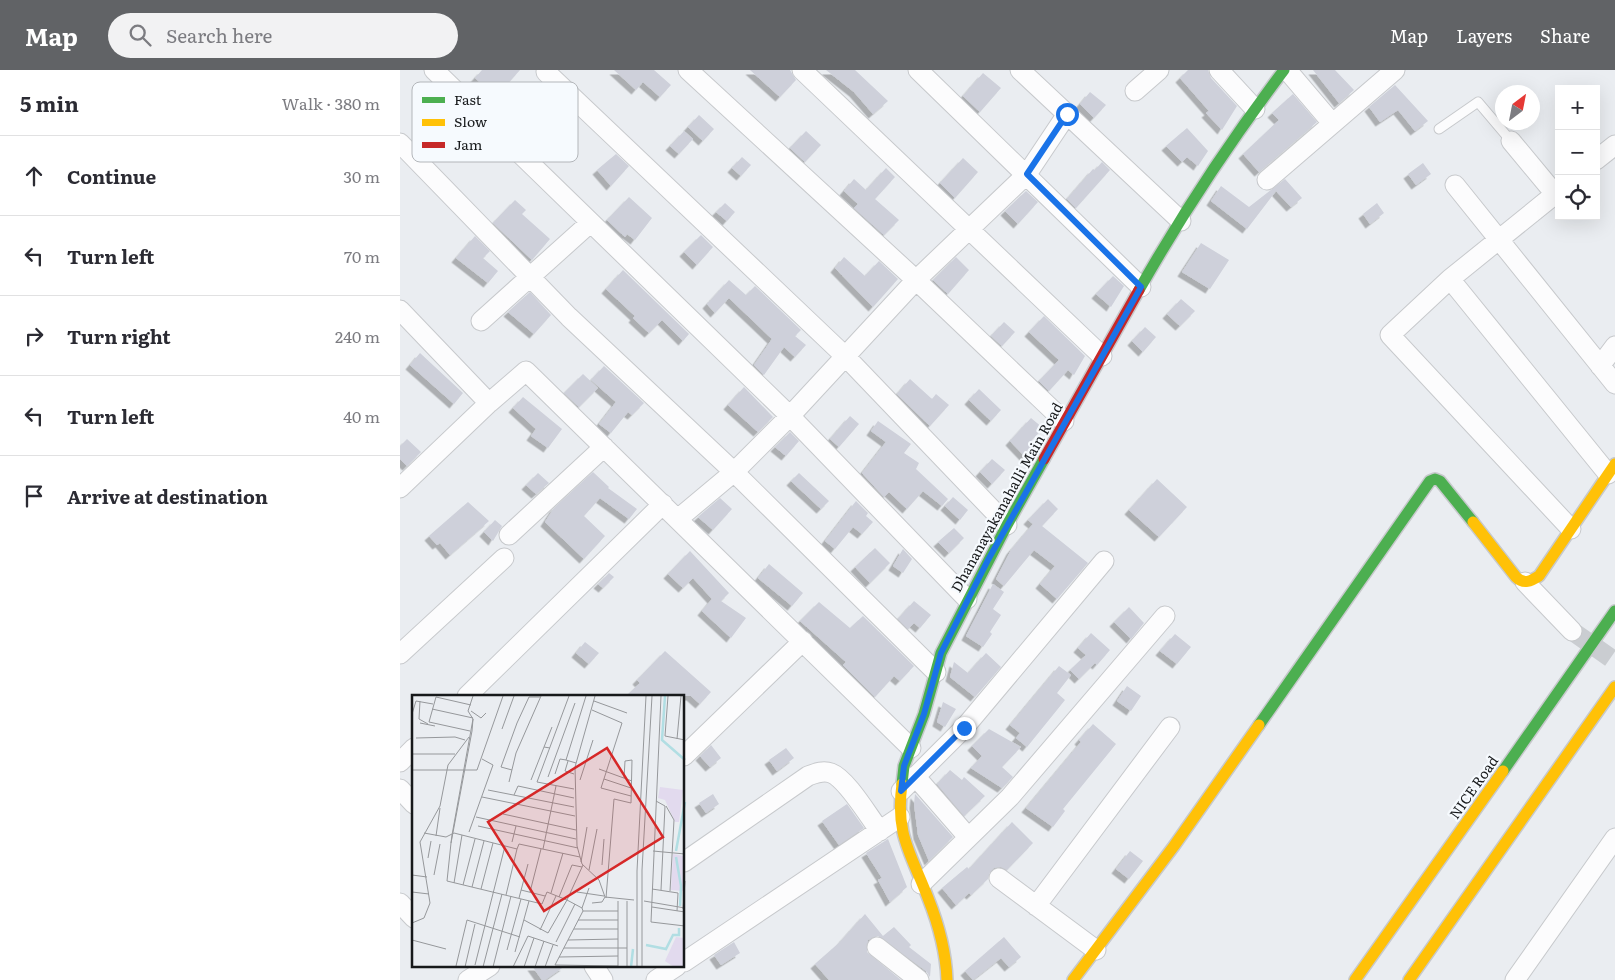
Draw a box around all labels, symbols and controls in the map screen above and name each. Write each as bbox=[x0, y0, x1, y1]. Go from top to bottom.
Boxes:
search box bbox=[108, 13, 458, 58]
text: Map bbox=[25, 18, 78, 53]
icon: search bbox=[126, 21, 154, 49]
text: Search here bbox=[166, 21, 272, 49]
text: Map bbox=[1390, 22, 1428, 49]
text: Layers bbox=[1456, 22, 1512, 49]
text: Share bbox=[1540, 22, 1590, 49]
legend bbox=[412, 82, 578, 162]
north arrow bbox=[1495, 85, 1540, 130]
map controls bbox=[1555, 85, 1600, 220]
button: + bbox=[1555, 85, 1600, 130]
text: 5 min bbox=[20, 87, 79, 118]
text: Fast bbox=[454, 89, 482, 109]
text: Walk · 380 m bbox=[282, 91, 380, 115]
route start bbox=[1056, 103, 1079, 126]
text: Slow bbox=[454, 111, 487, 131]
button: − bbox=[1555, 130, 1600, 175]
text: Jam bbox=[454, 134, 483, 154]
icon: ahead bbox=[20, 162, 48, 190]
text: Continue bbox=[67, 162, 156, 190]
text: 30 m bbox=[343, 164, 380, 188]
button: locate bbox=[1555, 175, 1600, 220]
icon: left bbox=[20, 242, 48, 270]
text: Turn left bbox=[67, 242, 154, 270]
text: 70 m bbox=[344, 244, 380, 268]
icon: right bbox=[20, 322, 48, 350]
text: Turn right bbox=[67, 322, 171, 350]
text: 240 m bbox=[335, 324, 380, 348]
street label: Dhananayakanahalli Main Road bbox=[945, 398, 1067, 595]
icon: left bbox=[20, 402, 48, 430]
text: Turn left bbox=[67, 402, 154, 430]
text: 40 m bbox=[343, 404, 380, 428]
icon: arrive bbox=[20, 482, 48, 510]
text: Arrive at destination bbox=[67, 482, 268, 510]
inset map bbox=[412, 695, 685, 968]
route end bbox=[953, 717, 976, 740]
street label: NICE Road bbox=[1444, 751, 1502, 823]

